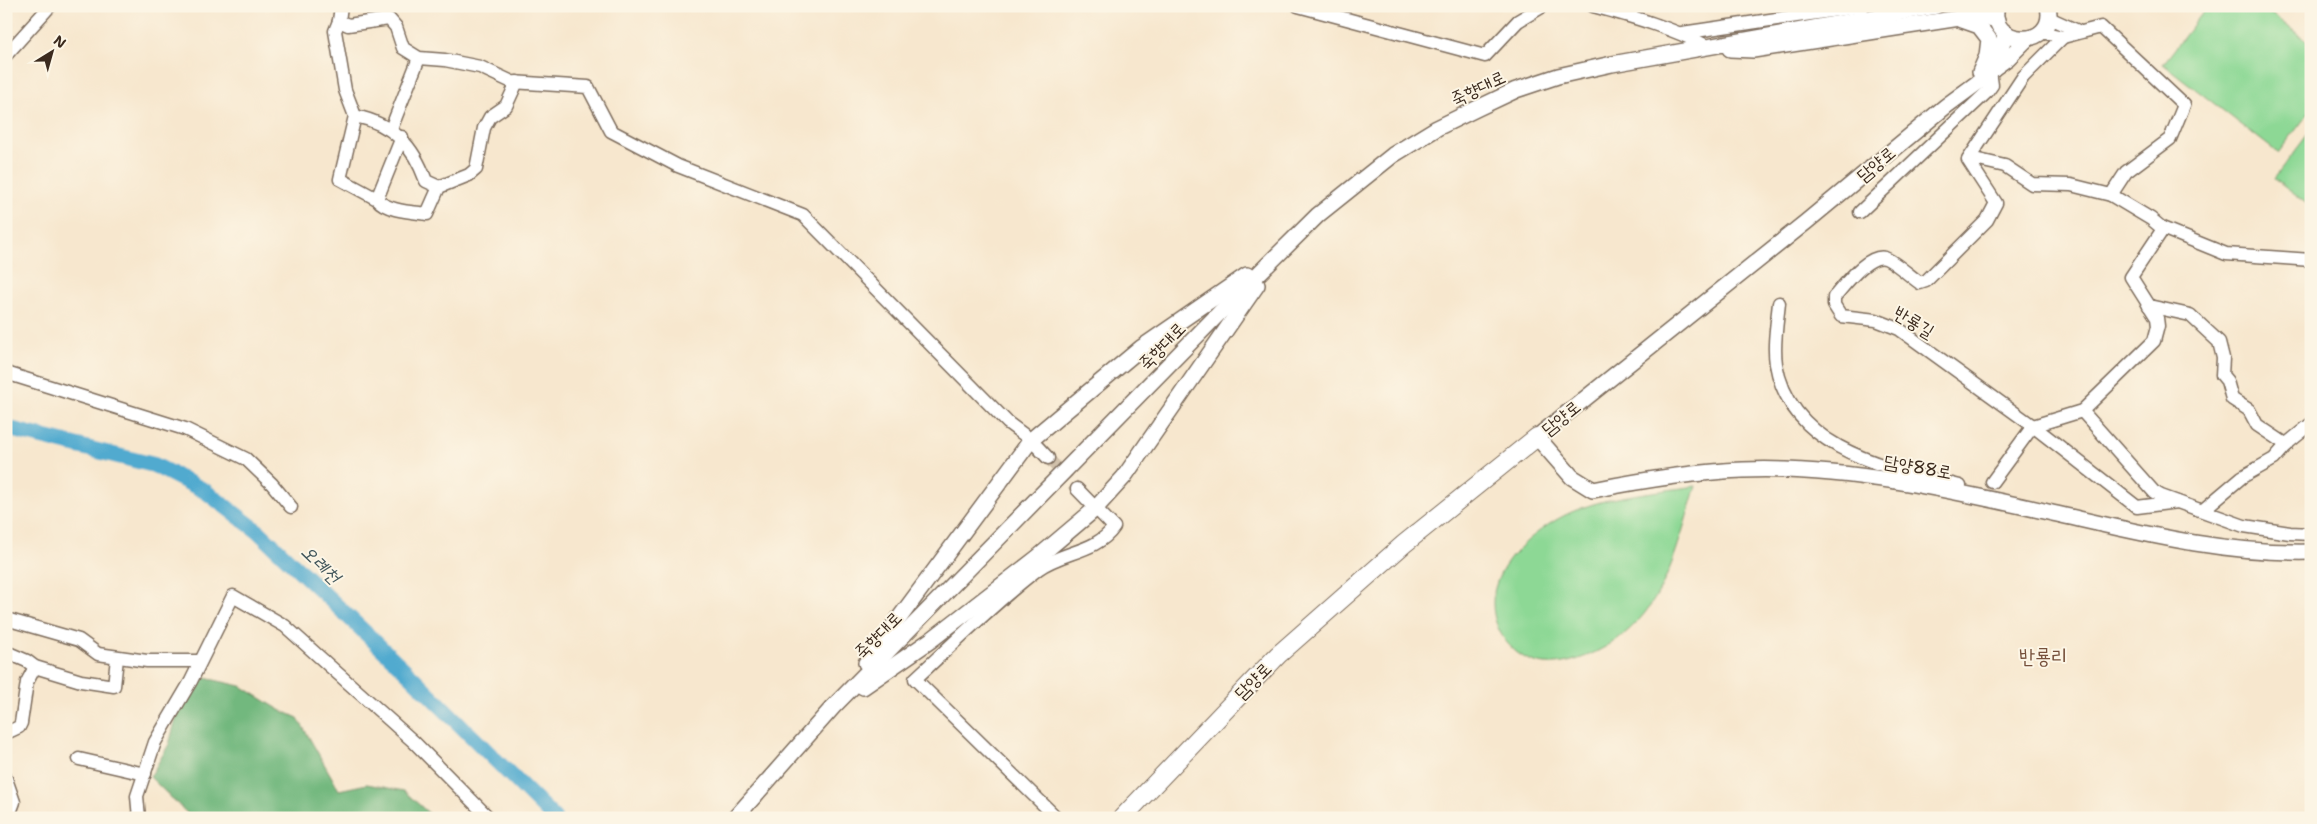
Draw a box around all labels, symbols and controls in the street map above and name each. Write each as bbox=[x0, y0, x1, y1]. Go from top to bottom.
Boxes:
north arrow bbox=[28, 28, 78, 78]
text: N bbox=[50, 31, 70, 52]
street label: 죽향대로 bbox=[1447, 65, 1509, 111]
street label: 담양로 bbox=[1852, 141, 1900, 187]
street label: 반룡길 bbox=[1889, 301, 1939, 344]
street label: 죽향대로 bbox=[1133, 317, 1191, 375]
street label: 담양로 bbox=[1537, 395, 1585, 441]
street label: 담양88로 bbox=[1882, 449, 1954, 485]
water label: 오례천 bbox=[296, 539, 347, 590]
street label: 죽향대로 bbox=[849, 606, 907, 664]
district label: 반룡리 bbox=[2019, 643, 2067, 669]
street label: 담양로 bbox=[1229, 657, 1277, 705]

